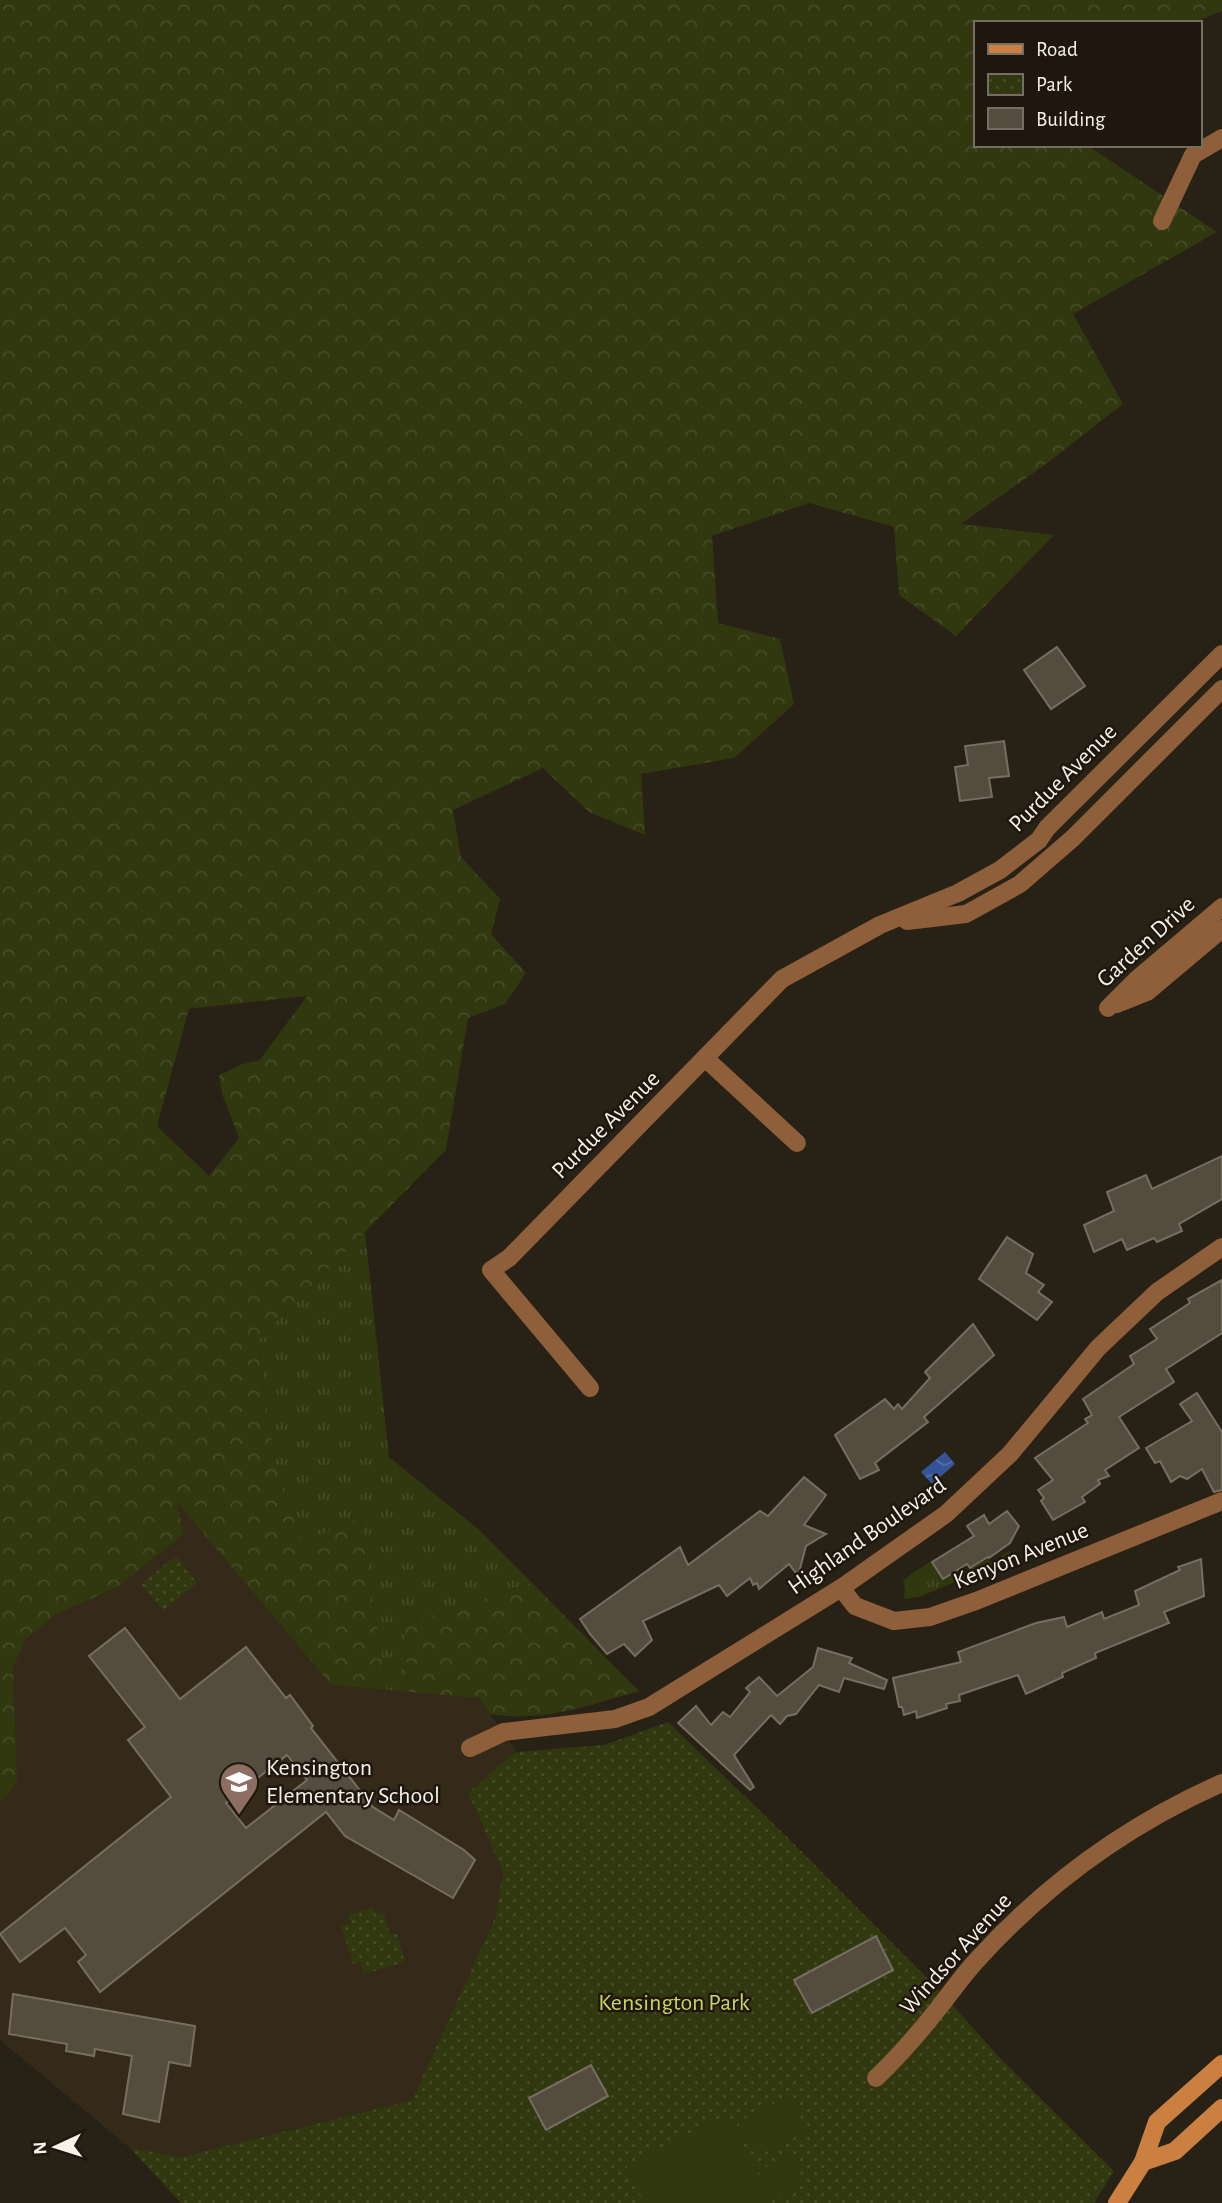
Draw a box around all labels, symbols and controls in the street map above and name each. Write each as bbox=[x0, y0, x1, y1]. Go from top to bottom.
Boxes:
legend bbox=[974, 21, 1201, 147]
text: Road bbox=[1036, 39, 1078, 60]
text: Park bbox=[1036, 74, 1073, 95]
text: Building bbox=[1036, 109, 1106, 130]
street label: Purdue Avenue bbox=[1004, 719, 1122, 837]
street label: Garden Drive bbox=[1092, 892, 1200, 992]
street label: Purdue Avenue bbox=[547, 1066, 665, 1184]
street label: Highland Boulevard bbox=[784, 1473, 950, 1599]
street label: Kenyon Avenue bbox=[950, 1518, 1092, 1594]
place label: Kensington Elementary School bbox=[266, 1756, 440, 1808]
school or university icon: Kensington Elementary School bbox=[218, 1761, 260, 1816]
street label: Windsor Avenue bbox=[896, 1889, 1016, 2019]
park label: Kensington Park bbox=[598, 1991, 750, 2015]
north arrow bbox=[21, 2112, 91, 2182]
text: N bbox=[31, 2141, 50, 2155]

